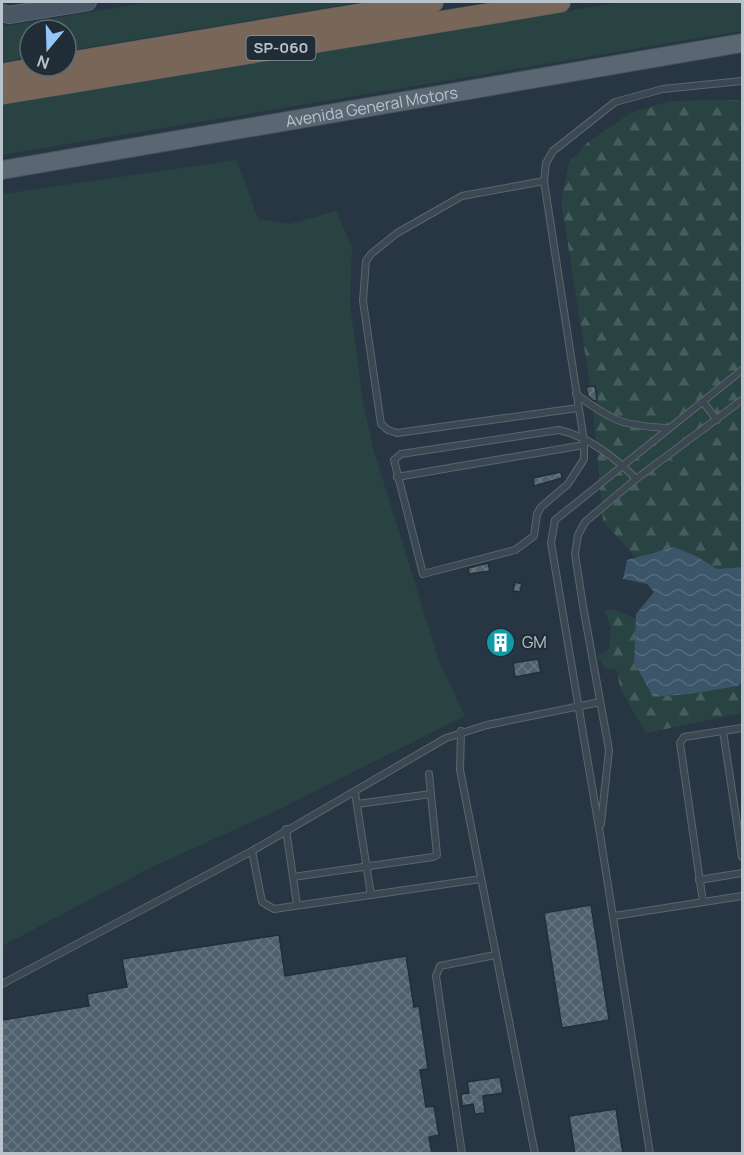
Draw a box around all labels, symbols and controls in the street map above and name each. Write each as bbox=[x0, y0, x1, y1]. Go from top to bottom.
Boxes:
north arrow bbox=[18, 18, 78, 78]
road number: SP-060 bbox=[246, 36, 316, 60]
text: N bbox=[34, 50, 52, 74]
street label: Avenida General Motors bbox=[284, 81, 459, 132]
building icon: GM bbox=[485, 626, 517, 658]
place label: GM bbox=[522, 631, 547, 653]

